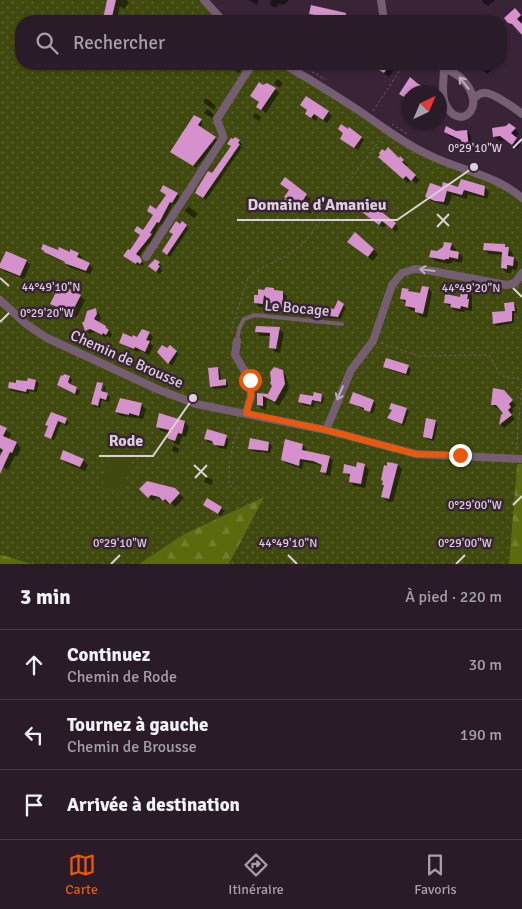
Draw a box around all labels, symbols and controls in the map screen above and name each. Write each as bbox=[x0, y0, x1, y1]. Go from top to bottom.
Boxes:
search box bbox=[15, 15, 507, 70]
icon: search bbox=[33, 29, 61, 57]
text: Rechercher bbox=[73, 31, 165, 55]
one-way arrow bbox=[459, 76, 469, 90]
north arrow bbox=[402, 85, 447, 130]
text: 0°29'10"W bbox=[448, 141, 502, 156]
callout: Domaine d'Amanieu bbox=[237, 189, 397, 220]
text: Domaine d'Amanieu bbox=[247, 195, 387, 215]
one-way arrow bbox=[420, 265, 436, 275]
text: 44°49'10"N bbox=[22, 280, 80, 295]
text: 44°49'20"N bbox=[442, 281, 500, 296]
street label: Le Bocage bbox=[264, 296, 330, 320]
text: 0°29'20"W bbox=[20, 306, 74, 321]
street label: Chemin de Brousse bbox=[68, 326, 186, 392]
route start bbox=[239, 369, 262, 392]
one-way arrow bbox=[335, 385, 345, 400]
callout: Rode bbox=[99, 425, 153, 456]
text: Rode bbox=[109, 431, 143, 451]
route end bbox=[449, 444, 472, 467]
text: 0°29'00"W bbox=[448, 498, 502, 513]
text: 0°29'10"W bbox=[93, 536, 147, 551]
text: 44°49'10"N bbox=[259, 536, 317, 551]
text: 0°29'00"W bbox=[438, 536, 492, 551]
text: 3 min bbox=[20, 584, 71, 610]
text: À pied · 220 m bbox=[405, 587, 502, 607]
text: Continuez bbox=[67, 643, 150, 667]
icon: ahead bbox=[20, 651, 48, 679]
text: 30 m bbox=[468, 655, 502, 675]
text: Chemin de Rode bbox=[67, 667, 177, 687]
text: Tournez à gauche bbox=[67, 713, 208, 737]
icon: left bbox=[20, 721, 48, 749]
text: 190 m bbox=[460, 725, 502, 745]
text: Chemin de Brousse bbox=[67, 737, 197, 757]
icon: arrive bbox=[20, 791, 48, 819]
text: Arrivée à destination bbox=[67, 793, 240, 817]
tab: Carte bbox=[65, 851, 98, 898]
tab: Itinéraire bbox=[228, 851, 284, 898]
tab: Favoris bbox=[414, 851, 457, 898]

